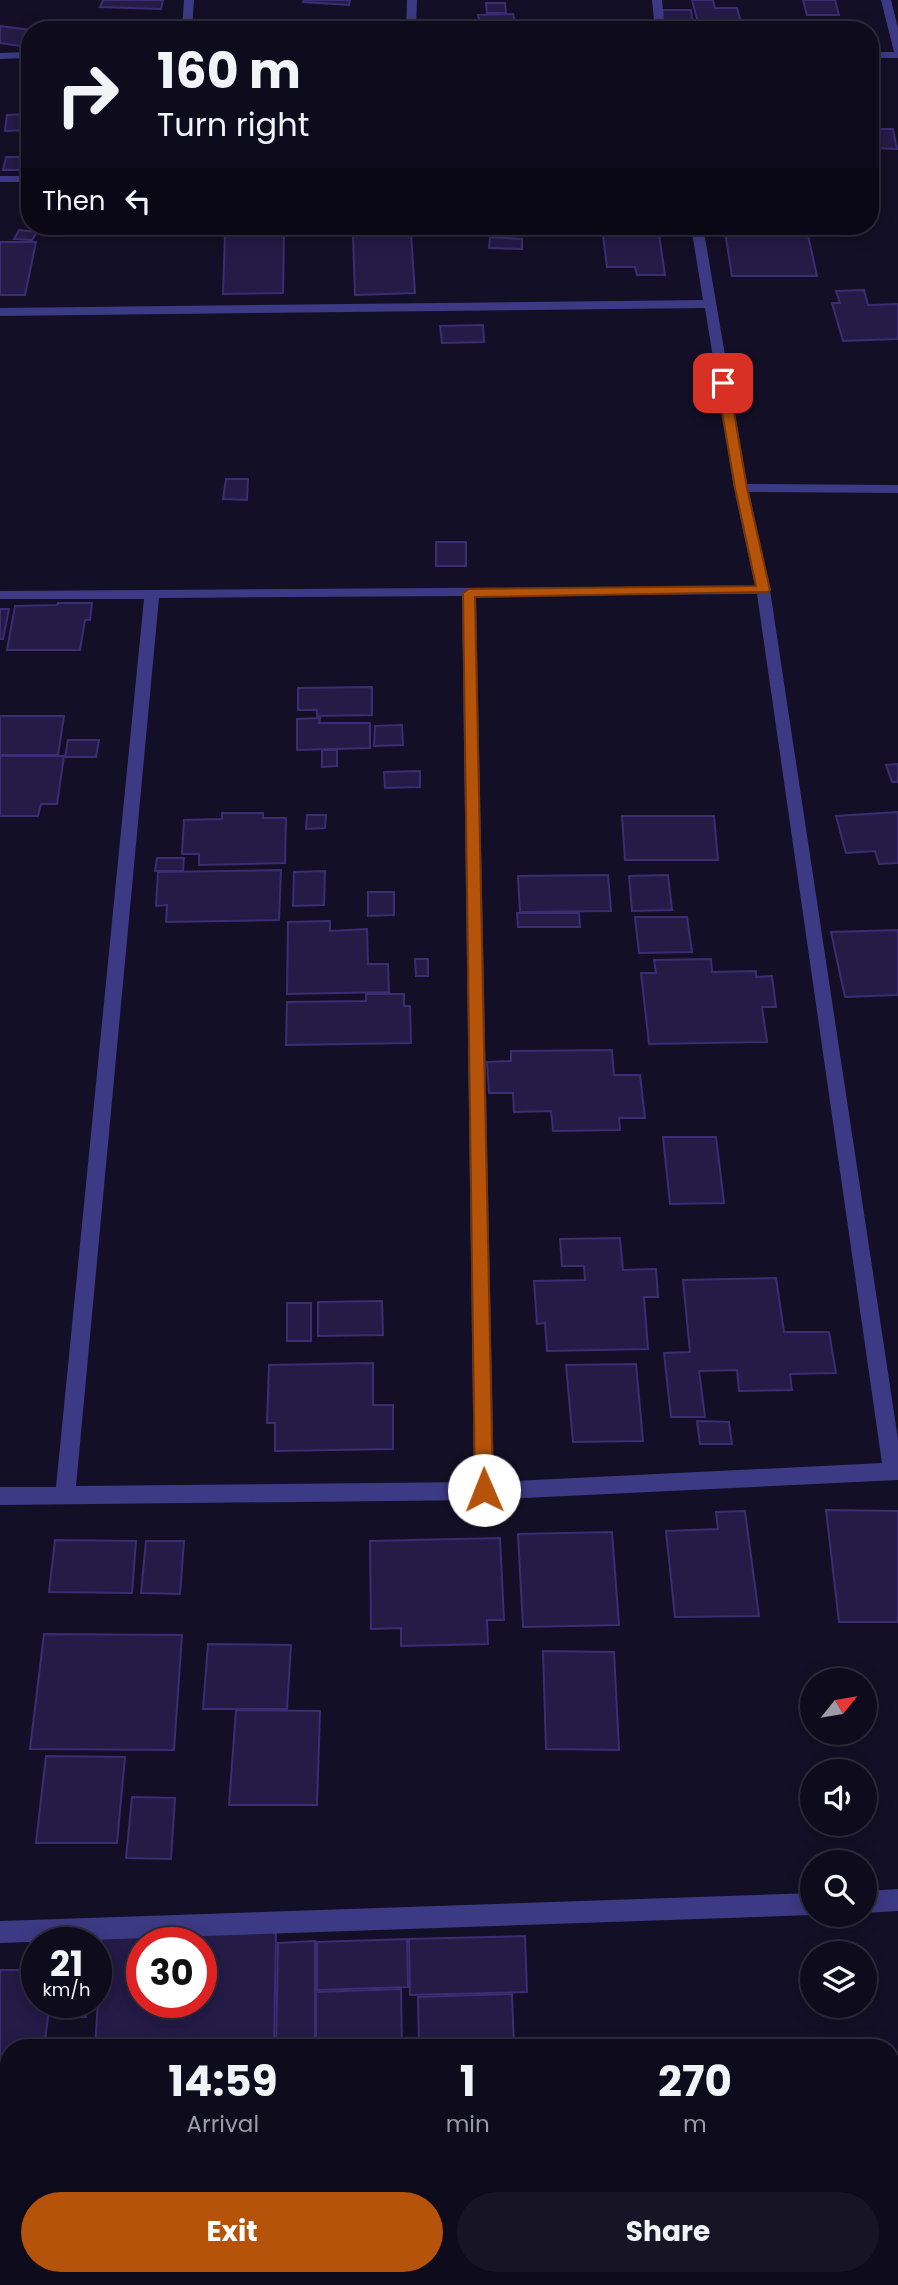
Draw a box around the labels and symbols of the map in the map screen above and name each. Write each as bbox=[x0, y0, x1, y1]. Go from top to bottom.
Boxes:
pin bbox=[693, 353, 753, 413]
position arrow bbox=[447, 1453, 521, 1527]
north arrow bbox=[800, 1668, 877, 1745]
speed limit sign: 30 bbox=[126, 1927, 217, 2018]

